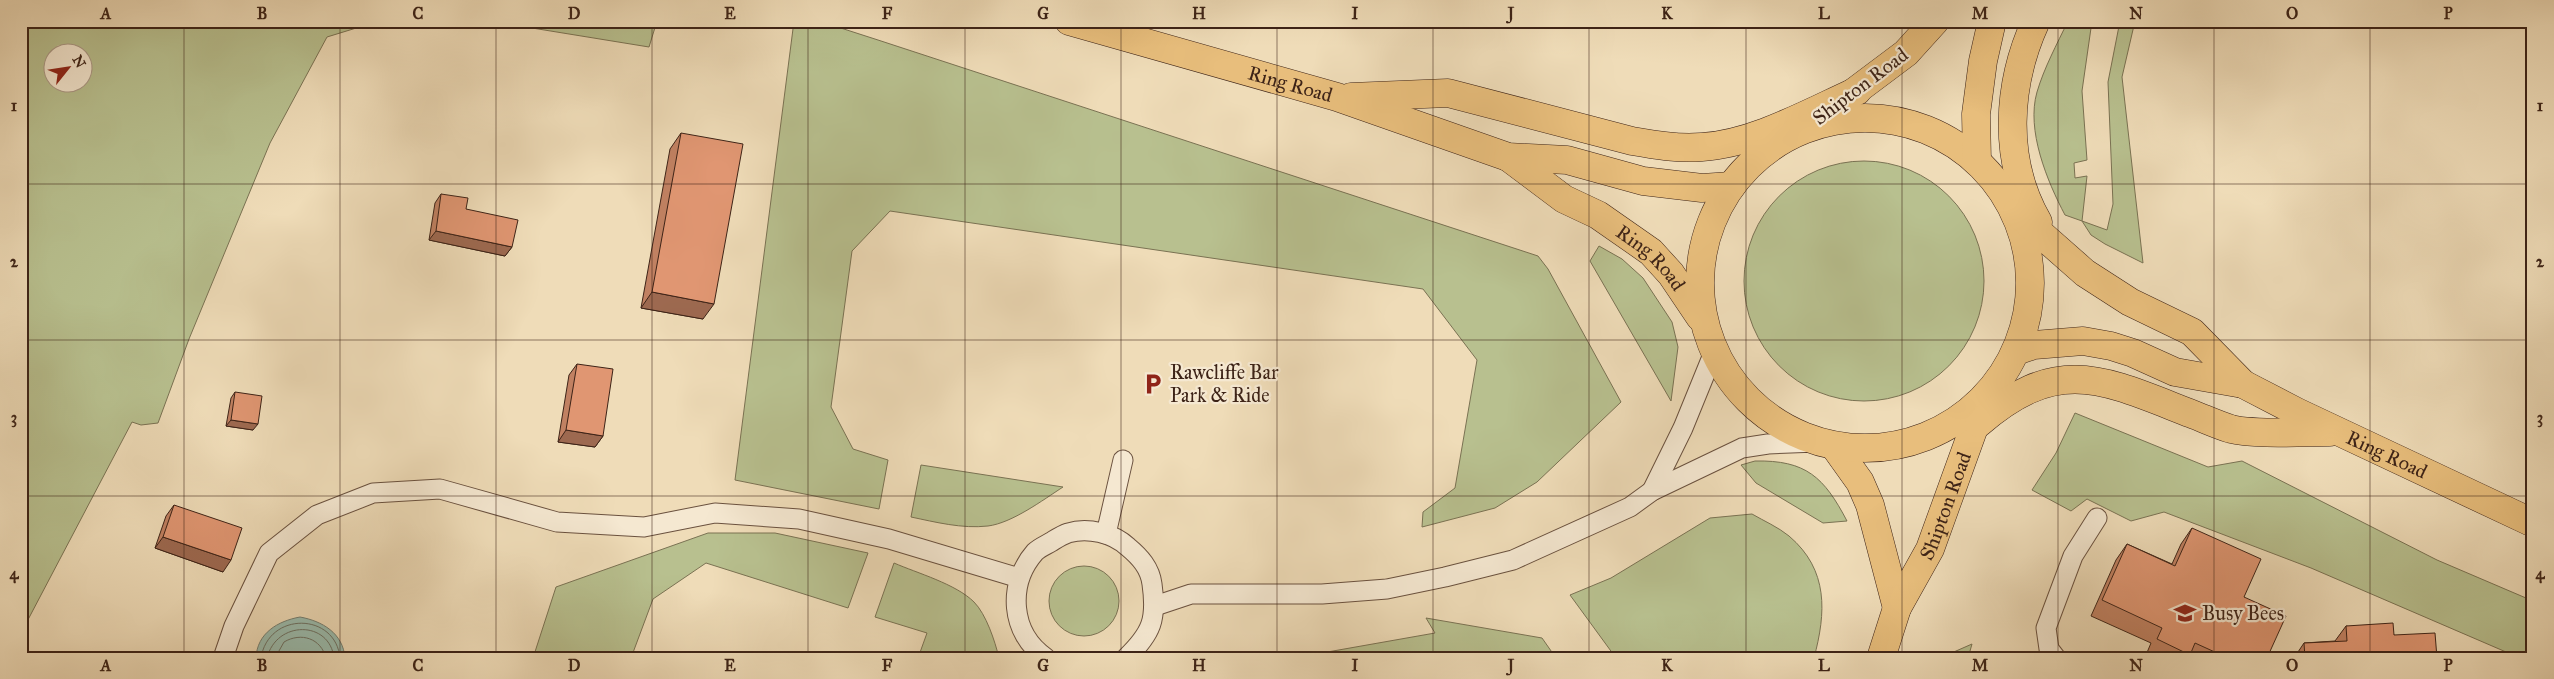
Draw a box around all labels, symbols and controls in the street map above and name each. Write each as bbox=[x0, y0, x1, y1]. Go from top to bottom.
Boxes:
text: A bbox=[100, 4, 112, 23]
text: B bbox=[257, 4, 267, 23]
text: C bbox=[413, 4, 424, 23]
text: D bbox=[568, 4, 581, 23]
text: E bbox=[724, 4, 736, 23]
text: F bbox=[882, 4, 893, 23]
text: G bbox=[1037, 4, 1049, 23]
text: H bbox=[1192, 4, 1206, 23]
text: I bbox=[1352, 4, 1359, 23]
text: J bbox=[1506, 4, 1515, 24]
text: K bbox=[1661, 4, 1673, 23]
text: L bbox=[1818, 4, 1830, 23]
text: M bbox=[1972, 4, 1989, 23]
text: N bbox=[2129, 4, 2143, 23]
text: O bbox=[2286, 4, 2298, 23]
text: P bbox=[2443, 4, 2453, 23]
north arrow bbox=[42, 42, 92, 92]
street label: Shipton Road bbox=[1808, 42, 1912, 130]
text: N bbox=[68, 52, 89, 71]
street label: Ring Road bbox=[1245, 60, 1335, 107]
text: 1 bbox=[11, 96, 18, 115]
text: 1 bbox=[2537, 96, 2544, 115]
street label: Ring Road bbox=[1612, 220, 1691, 295]
text: 2 bbox=[10, 252, 19, 271]
text: 2 bbox=[2536, 252, 2545, 271]
place label: Rawcliffe Bar Park & Ride bbox=[1170, 360, 1279, 407]
parking icon: Rawcliffe Bar Park & Ride bbox=[1140, 371, 1166, 397]
text: 3 bbox=[11, 408, 17, 428]
text: 3 bbox=[2537, 408, 2543, 428]
street label: Ring Road bbox=[2343, 425, 2431, 484]
street label: Shipton Road bbox=[1914, 449, 1976, 564]
text: 4 bbox=[10, 564, 20, 584]
text: 4 bbox=[2536, 564, 2546, 584]
school or university icon: Busy Bees bbox=[2172, 600, 2198, 626]
place label: Busy Bees bbox=[2202, 601, 2284, 625]
text: A bbox=[100, 656, 112, 675]
text: B bbox=[257, 656, 267, 675]
text: C bbox=[413, 656, 424, 675]
text: D bbox=[568, 656, 581, 675]
text: E bbox=[724, 656, 736, 675]
text: F bbox=[882, 656, 893, 675]
text: G bbox=[1037, 656, 1049, 675]
text: H bbox=[1192, 656, 1206, 675]
text: I bbox=[1352, 656, 1359, 675]
text: J bbox=[1506, 656, 1515, 676]
text: K bbox=[1661, 656, 1673, 675]
text: L bbox=[1818, 656, 1830, 675]
text: M bbox=[1972, 656, 1989, 675]
text: N bbox=[2129, 656, 2143, 675]
text: O bbox=[2286, 656, 2298, 675]
text: P bbox=[2443, 656, 2453, 675]

